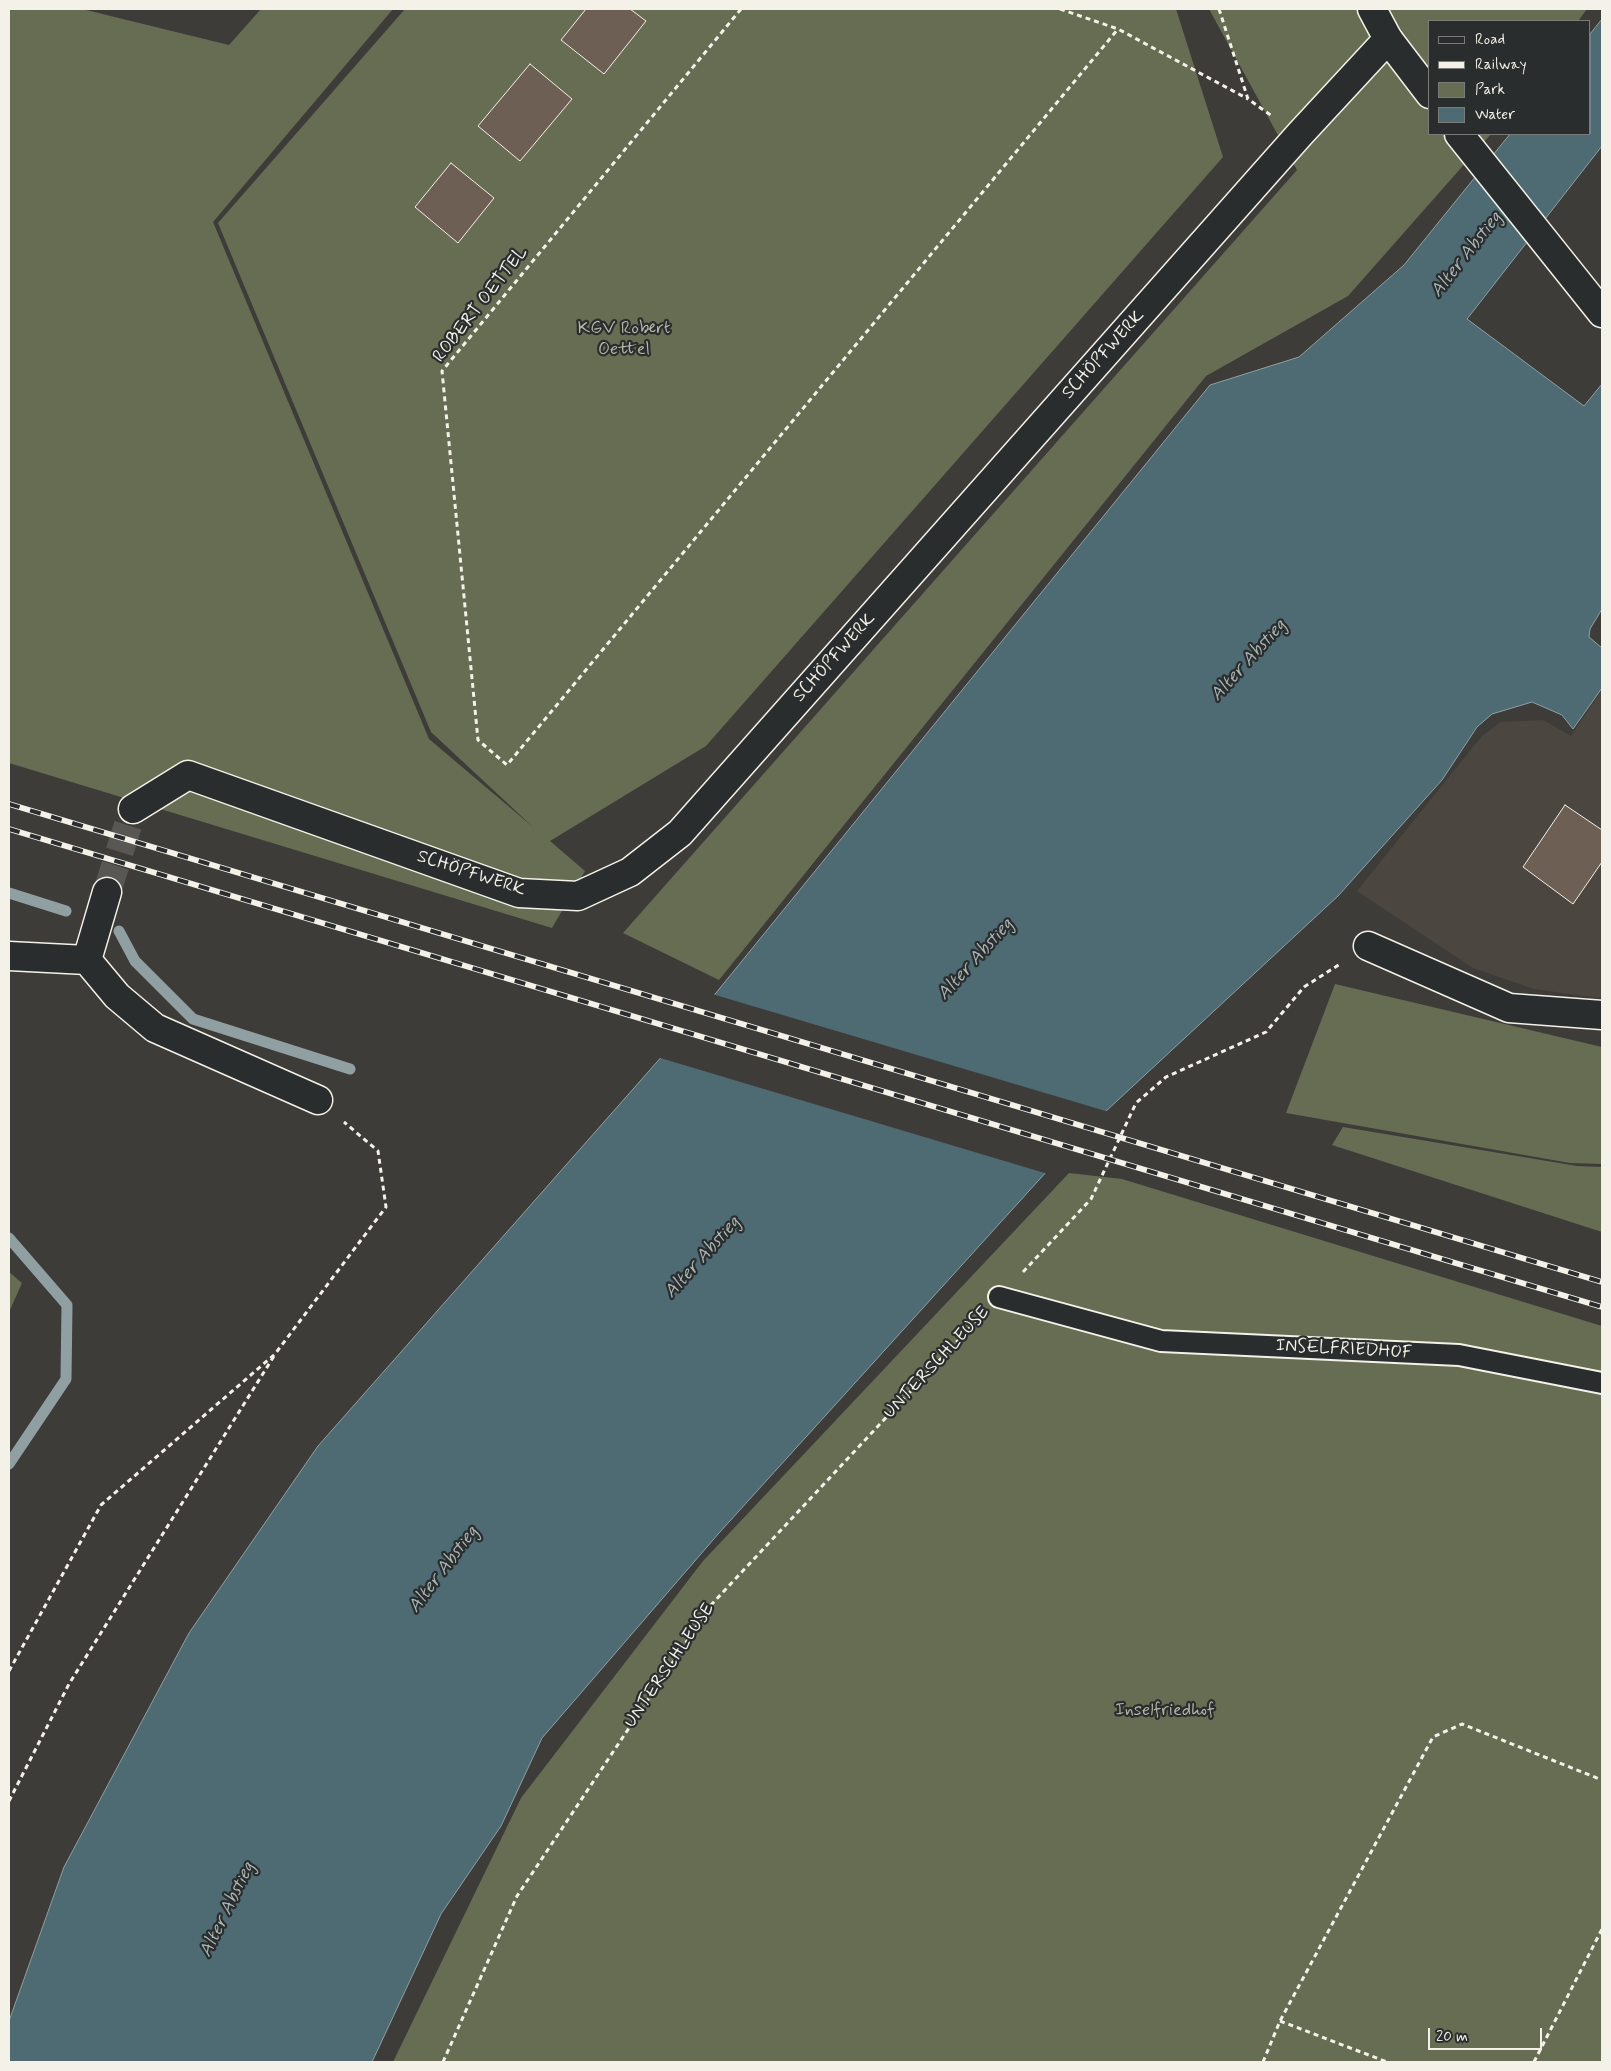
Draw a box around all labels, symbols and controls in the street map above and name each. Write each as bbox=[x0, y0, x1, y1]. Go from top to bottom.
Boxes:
legend bbox=[1428, 20, 1591, 135]
text: Road bbox=[1475, 30, 1505, 50]
text: Railway bbox=[1475, 55, 1527, 75]
text: Park bbox=[1475, 80, 1505, 100]
text: Water bbox=[1475, 105, 1515, 125]
water label: Alter Abstieg bbox=[1426, 207, 1508, 303]
street label: ROBERT OETTEL bbox=[429, 243, 533, 367]
street label: SCHÖPFWERK bbox=[1058, 306, 1150, 404]
park label: KGV Robert Oettel bbox=[577, 318, 671, 360]
street label: SCHÖPFWERK bbox=[789, 609, 881, 707]
water label: Alter Abstieg bbox=[1206, 615, 1292, 707]
street label: SCHÖPFWERK bbox=[414, 846, 528, 902]
water label: Alter Abstieg bbox=[933, 914, 1019, 1006]
water label: Alter Abstieg bbox=[660, 1212, 746, 1304]
street label: UNTERSCHLEUSE bbox=[879, 1302, 995, 1424]
street label: INSELFRIEDHOF bbox=[1275, 1336, 1413, 1364]
water label: Alter Abstieg bbox=[404, 1522, 484, 1618]
street label: UNTERSCHLEUSE bbox=[620, 1599, 720, 1733]
park label: Inselfriedhof bbox=[1115, 1700, 1215, 1722]
water label: Alter Abstieg bbox=[195, 1859, 261, 1961]
scale bar bbox=[1431, 2018, 1545, 2050]
text: 20 m bbox=[1436, 2027, 1468, 2047]

